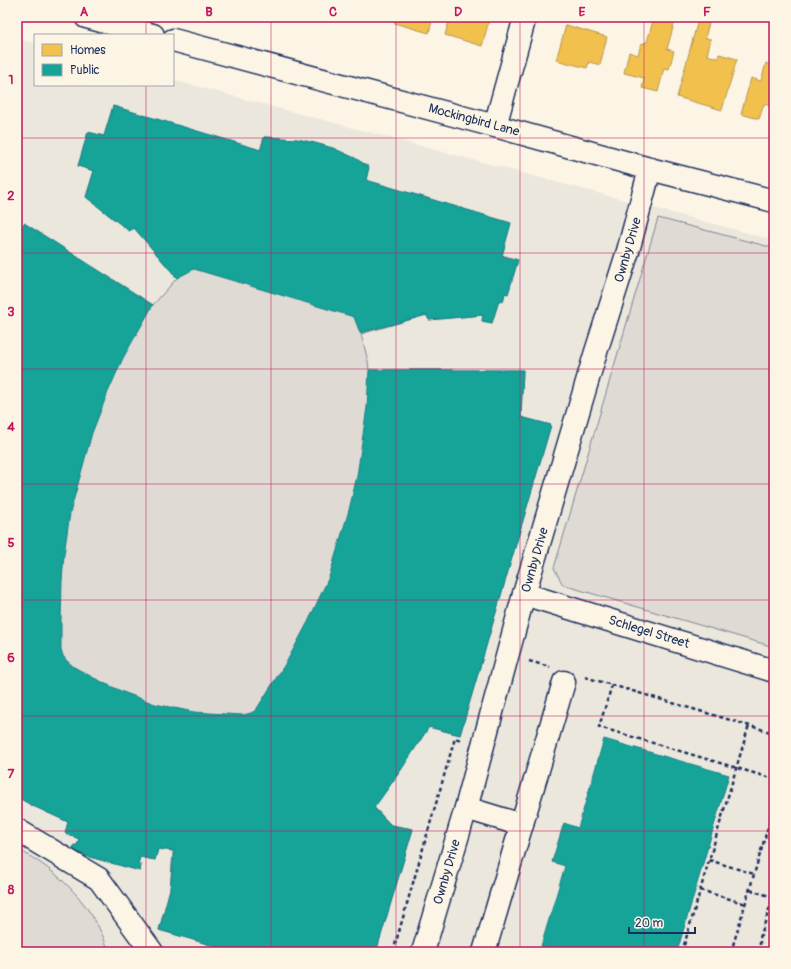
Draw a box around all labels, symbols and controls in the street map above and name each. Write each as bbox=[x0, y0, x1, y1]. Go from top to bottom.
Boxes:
text: A bbox=[80, 4, 89, 20]
text: B bbox=[205, 4, 213, 20]
text: C bbox=[329, 4, 337, 20]
text: D bbox=[454, 4, 462, 20]
text: E bbox=[579, 4, 586, 20]
text: F bbox=[703, 4, 711, 20]
legend bbox=[34, 34, 174, 86]
text: Homes bbox=[70, 43, 106, 58]
text: Public bbox=[70, 63, 100, 78]
text: 1 bbox=[8, 72, 14, 88]
street label: Mockingbird Lane bbox=[427, 100, 522, 140]
text: 2 bbox=[7, 188, 15, 204]
street label: Ownby Drive bbox=[611, 215, 645, 284]
text: 3 bbox=[7, 304, 15, 320]
text: 4 bbox=[7, 419, 15, 435]
street label: Ownby Drive bbox=[518, 525, 552, 594]
text: 5 bbox=[7, 535, 15, 551]
street label: Schlegel Street bbox=[607, 612, 692, 652]
text: 6 bbox=[7, 650, 15, 666]
text: 7 bbox=[8, 766, 15, 782]
street label: Ownby Drive bbox=[430, 837, 464, 906]
text: 8 bbox=[8, 882, 15, 898]
scale bar bbox=[629, 909, 695, 935]
text: 20 m bbox=[635, 916, 664, 931]

